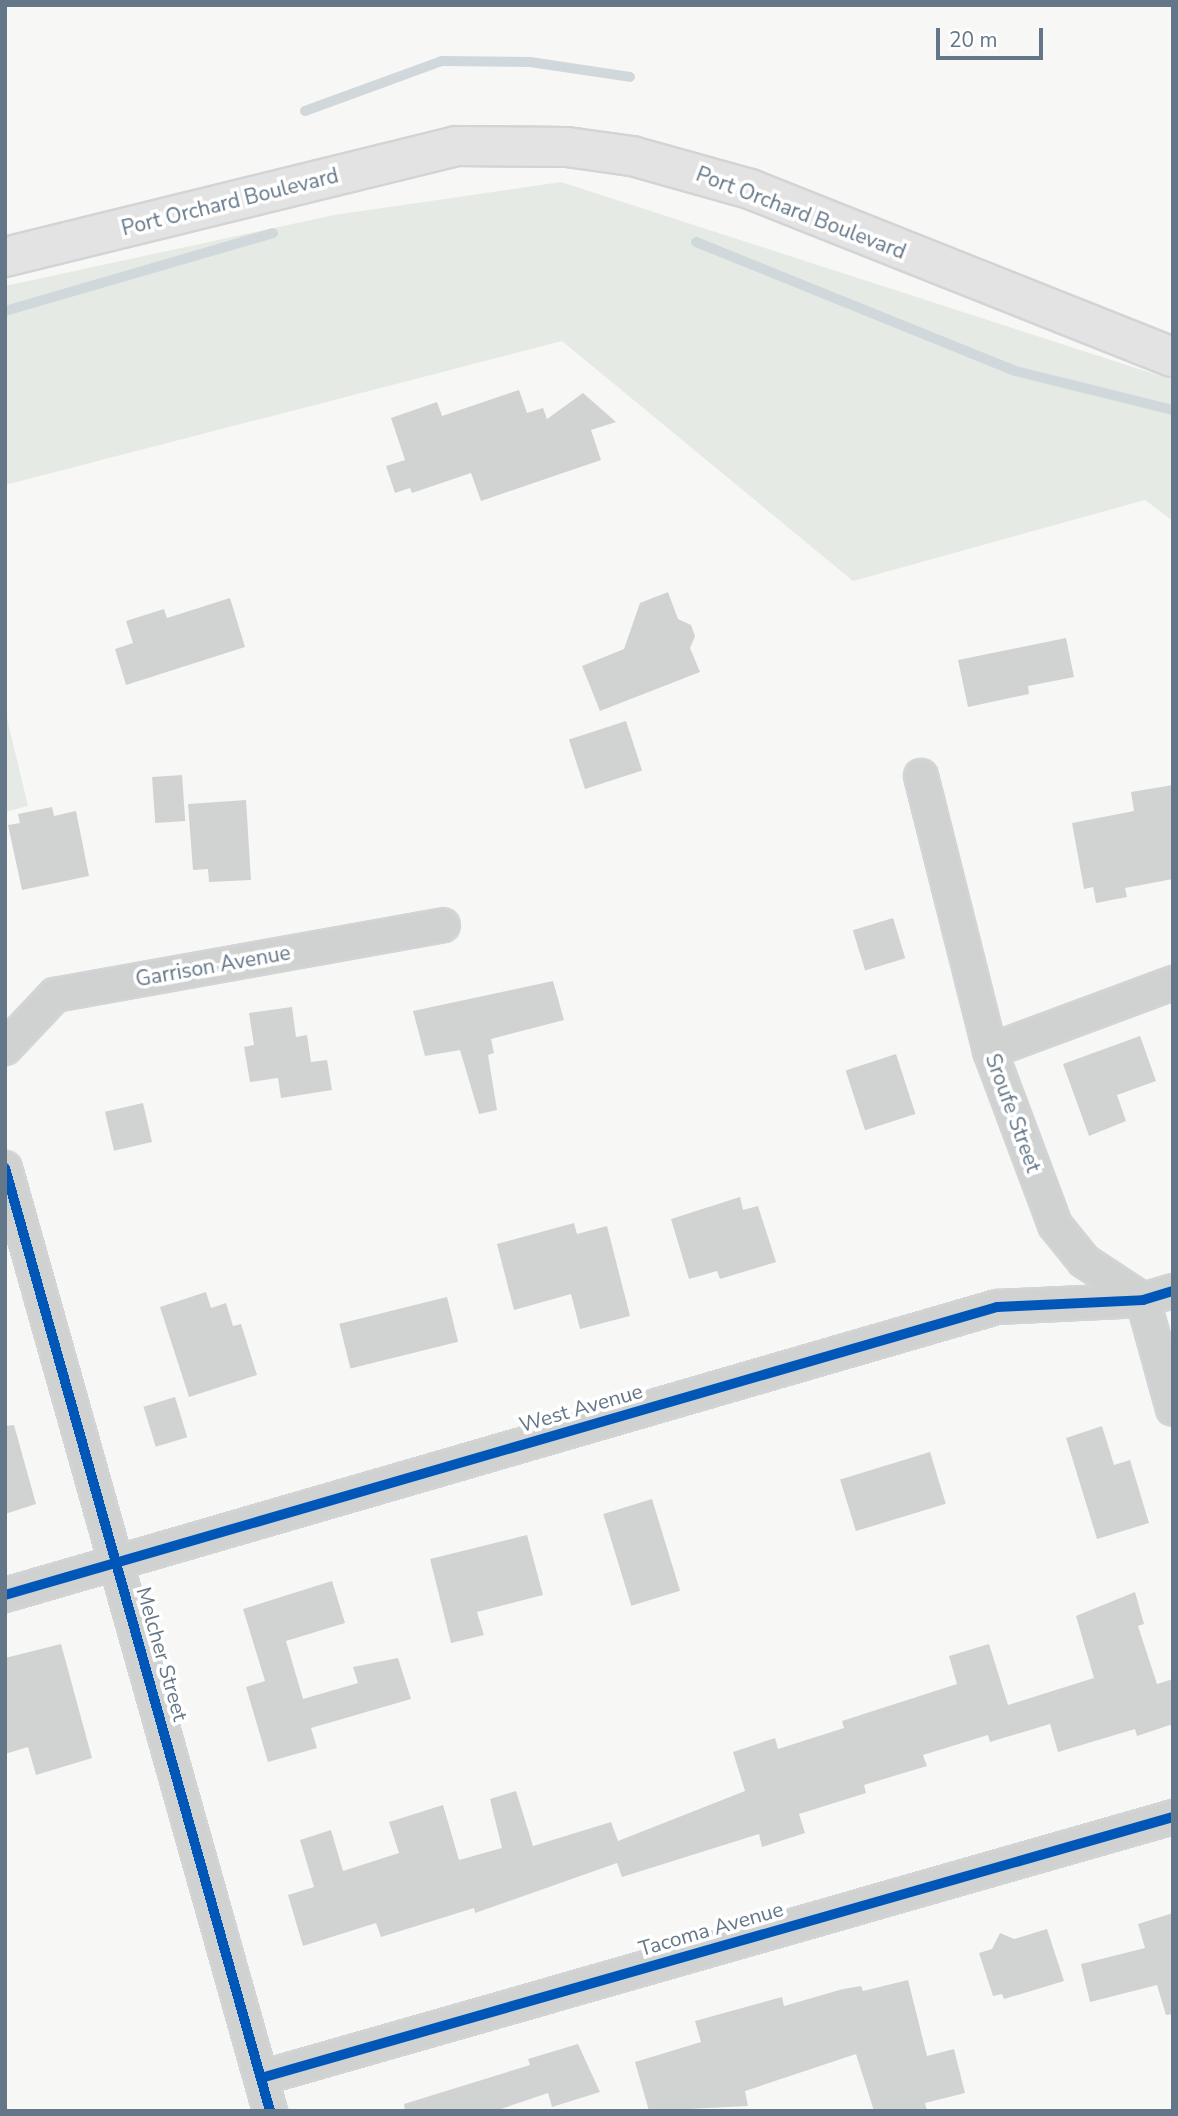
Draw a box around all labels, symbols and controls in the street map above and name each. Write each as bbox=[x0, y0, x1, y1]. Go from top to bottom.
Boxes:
scale bar bbox=[940, 14, 1047, 58]
text: 20 m bbox=[949, 26, 998, 54]
street label: Port Orchard Boulevard bbox=[692, 161, 910, 265]
street label: Port Orchard Boulevard bbox=[119, 163, 341, 241]
street label: Garrison Avenue bbox=[134, 940, 292, 992]
street label: Sroufe Street bbox=[980, 1050, 1046, 1176]
street label: West Avenue bbox=[516, 1378, 646, 1438]
street label: Melcher Street bbox=[131, 1584, 193, 1724]
street label: Tacoma Avenue bbox=[636, 1896, 786, 1962]

